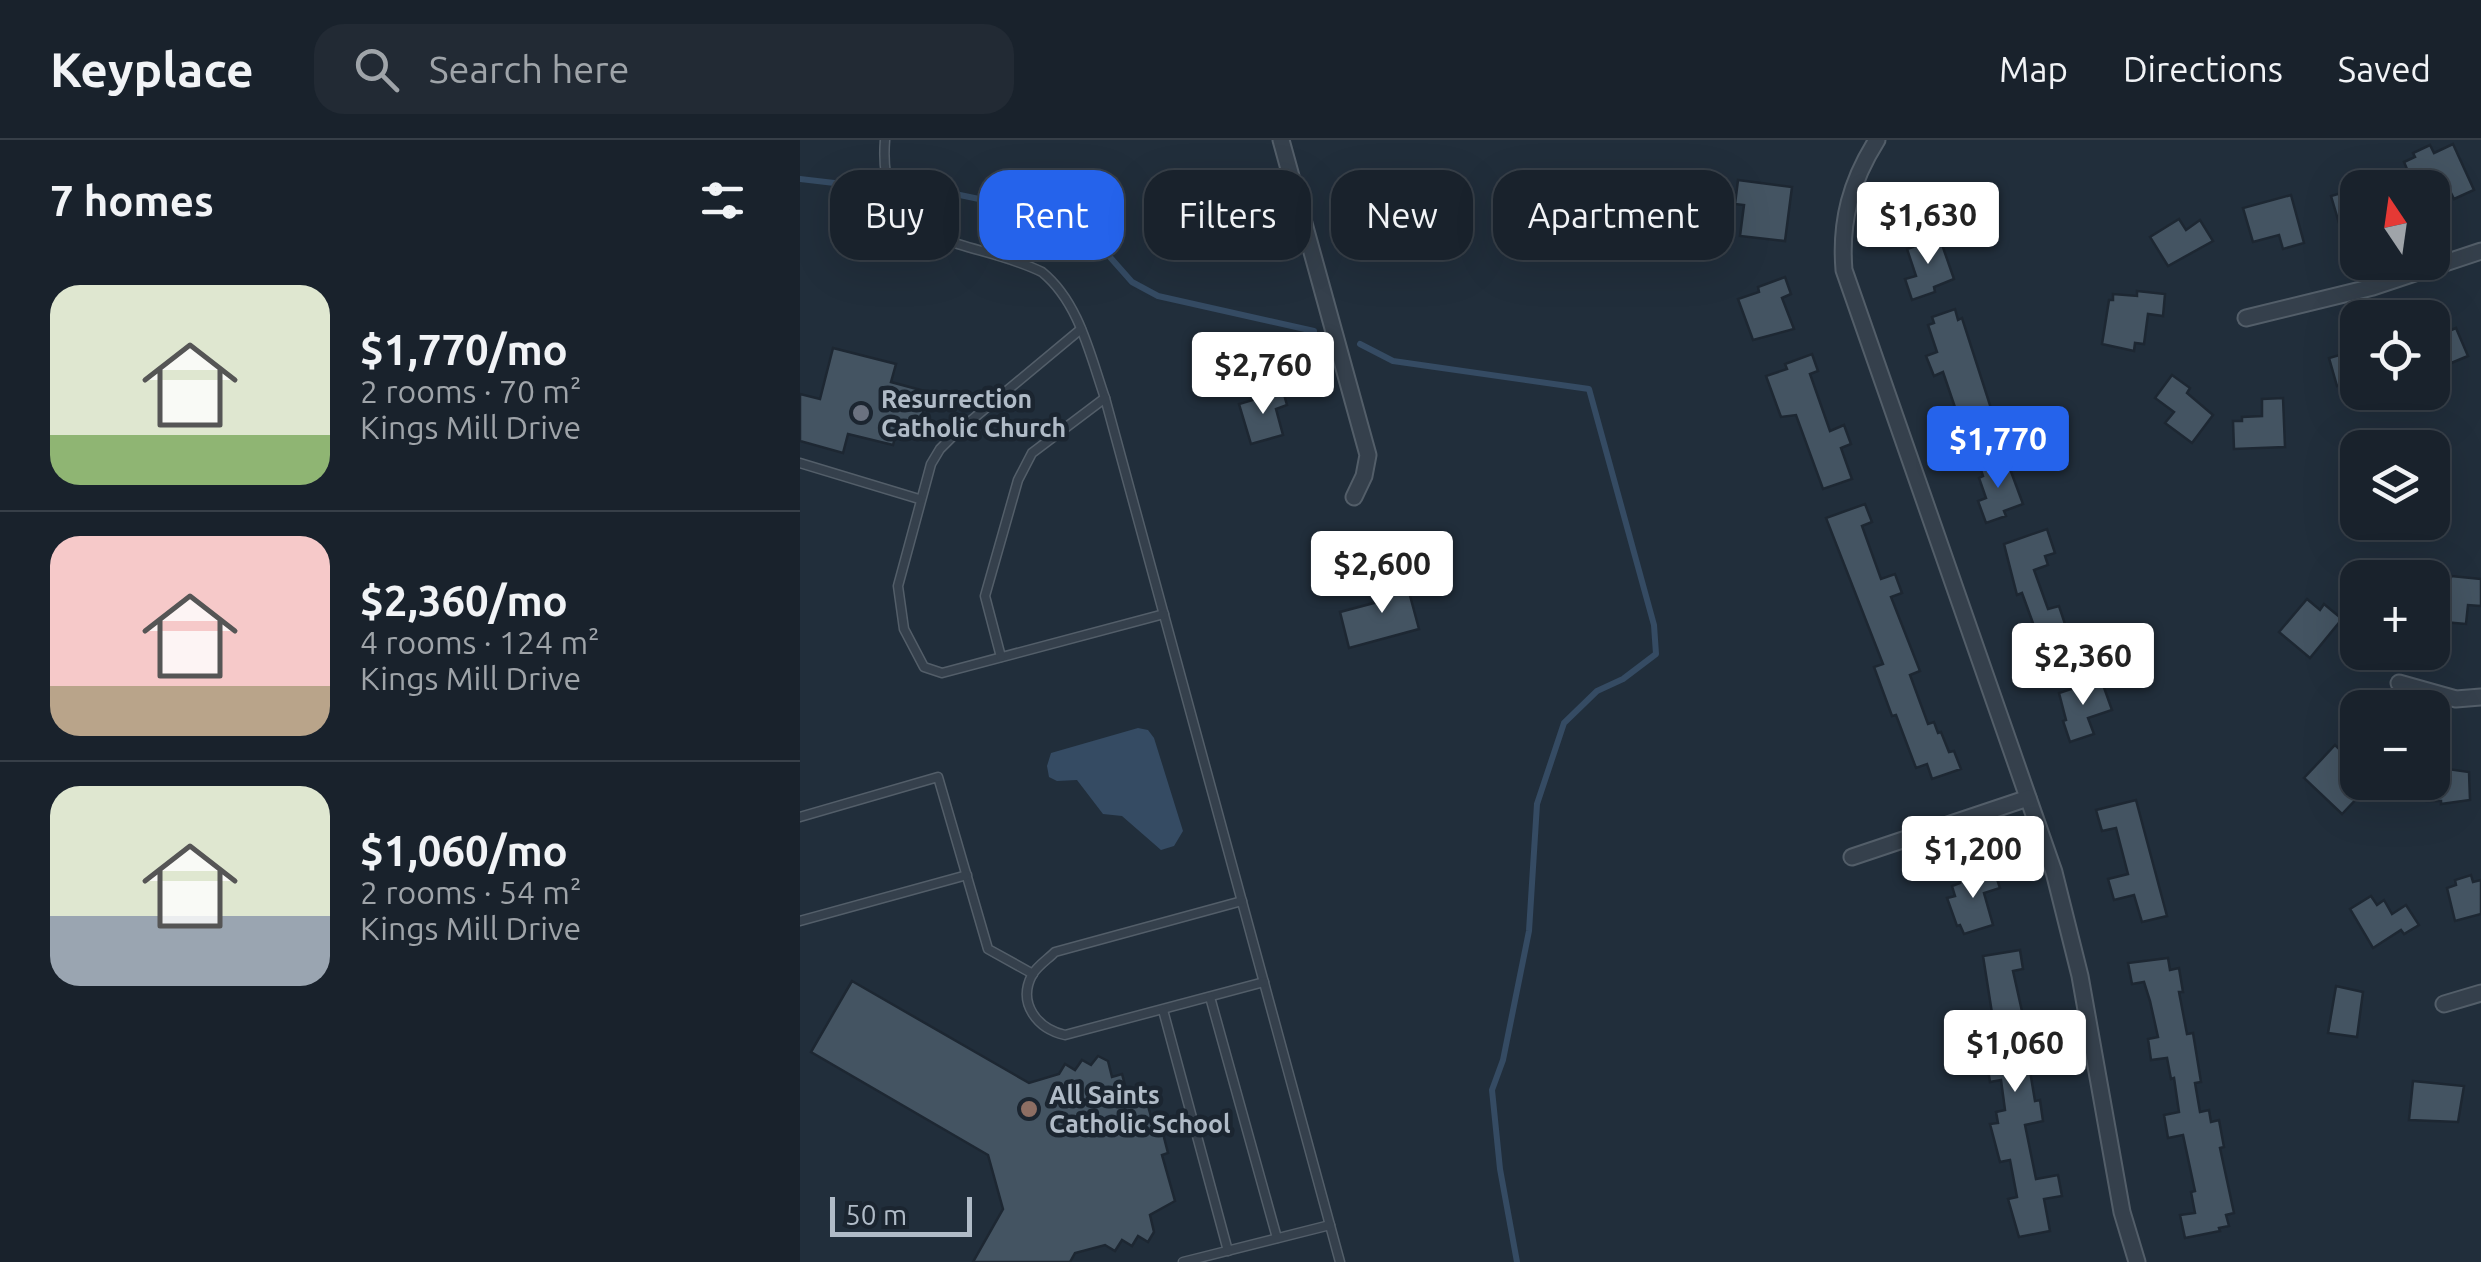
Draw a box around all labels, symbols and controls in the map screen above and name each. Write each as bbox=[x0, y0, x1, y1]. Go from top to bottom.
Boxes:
search box bbox=[314, 24, 1014, 114]
text: Keyplace bbox=[50, 42, 254, 96]
icon: search bbox=[349, 42, 404, 97]
text: Search here bbox=[429, 48, 630, 90]
text: Map bbox=[1999, 49, 2068, 89]
text: Directions bbox=[2123, 49, 2283, 89]
text: Saved bbox=[2338, 49, 2431, 89]
chip: Buy bbox=[830, 170, 959, 260]
chip: Rent bbox=[979, 170, 1124, 260]
chip: Filters bbox=[1144, 170, 1311, 260]
chip: New bbox=[1331, 170, 1473, 260]
chip: Apartment bbox=[1493, 170, 1734, 260]
north arrow bbox=[2340, 170, 2450, 280]
map controls bbox=[2340, 170, 2450, 800]
icon: filters bbox=[695, 173, 750, 228]
text: 7 homes bbox=[50, 177, 214, 224]
pin: $1,630 bbox=[1847, 182, 2009, 267]
text: $1,630 bbox=[1879, 196, 1977, 232]
button: locate bbox=[2340, 300, 2450, 410]
icon: home bbox=[130, 325, 250, 445]
text: $1,770/mo bbox=[360, 326, 568, 373]
pin: $2,760 bbox=[1182, 332, 1344, 417]
text: $2,760 bbox=[1214, 346, 1312, 382]
text: 2 rooms · 70 m² bbox=[360, 373, 581, 409]
place label: Resurrection Catholic Church bbox=[881, 385, 1066, 442]
marker: Resurrection Catholic Church bbox=[850, 402, 872, 424]
pin: $1,770 bbox=[1917, 406, 2079, 491]
text: Kings Mill Drive bbox=[360, 409, 581, 445]
text: $1,770 bbox=[1949, 420, 2047, 456]
button: layers bbox=[2340, 430, 2450, 540]
pin: $2,600 bbox=[1301, 531, 1463, 616]
text: $2,600 bbox=[1333, 545, 1431, 581]
button: + bbox=[2340, 560, 2450, 670]
icon: home bbox=[130, 576, 250, 696]
text: $2,360/mo bbox=[360, 577, 568, 624]
pin: $2,360 bbox=[2002, 623, 2164, 708]
text: 4 rooms · 124 m² bbox=[360, 624, 600, 660]
text: $2,360 bbox=[2034, 637, 2132, 673]
text: Kings Mill Drive bbox=[360, 660, 581, 696]
button: − bbox=[2340, 690, 2450, 800]
pin: $1,200 bbox=[1892, 816, 2054, 901]
icon: home bbox=[130, 826, 250, 946]
text: $1,060/mo bbox=[360, 827, 568, 874]
text: $1,200 bbox=[1924, 830, 2022, 866]
text: 2 rooms · 54 m² bbox=[360, 874, 581, 910]
text: Kings Mill Drive bbox=[360, 910, 581, 946]
pin: $1,060 bbox=[1934, 1010, 2096, 1095]
text: $1,060 bbox=[1966, 1024, 2064, 1060]
place label: All Saints Catholic School bbox=[1049, 1081, 1231, 1138]
marker: All Saints Catholic School bbox=[1018, 1098, 1040, 1120]
scale bar bbox=[830, 1192, 972, 1236]
text: 50 m bbox=[845, 1199, 907, 1230]

